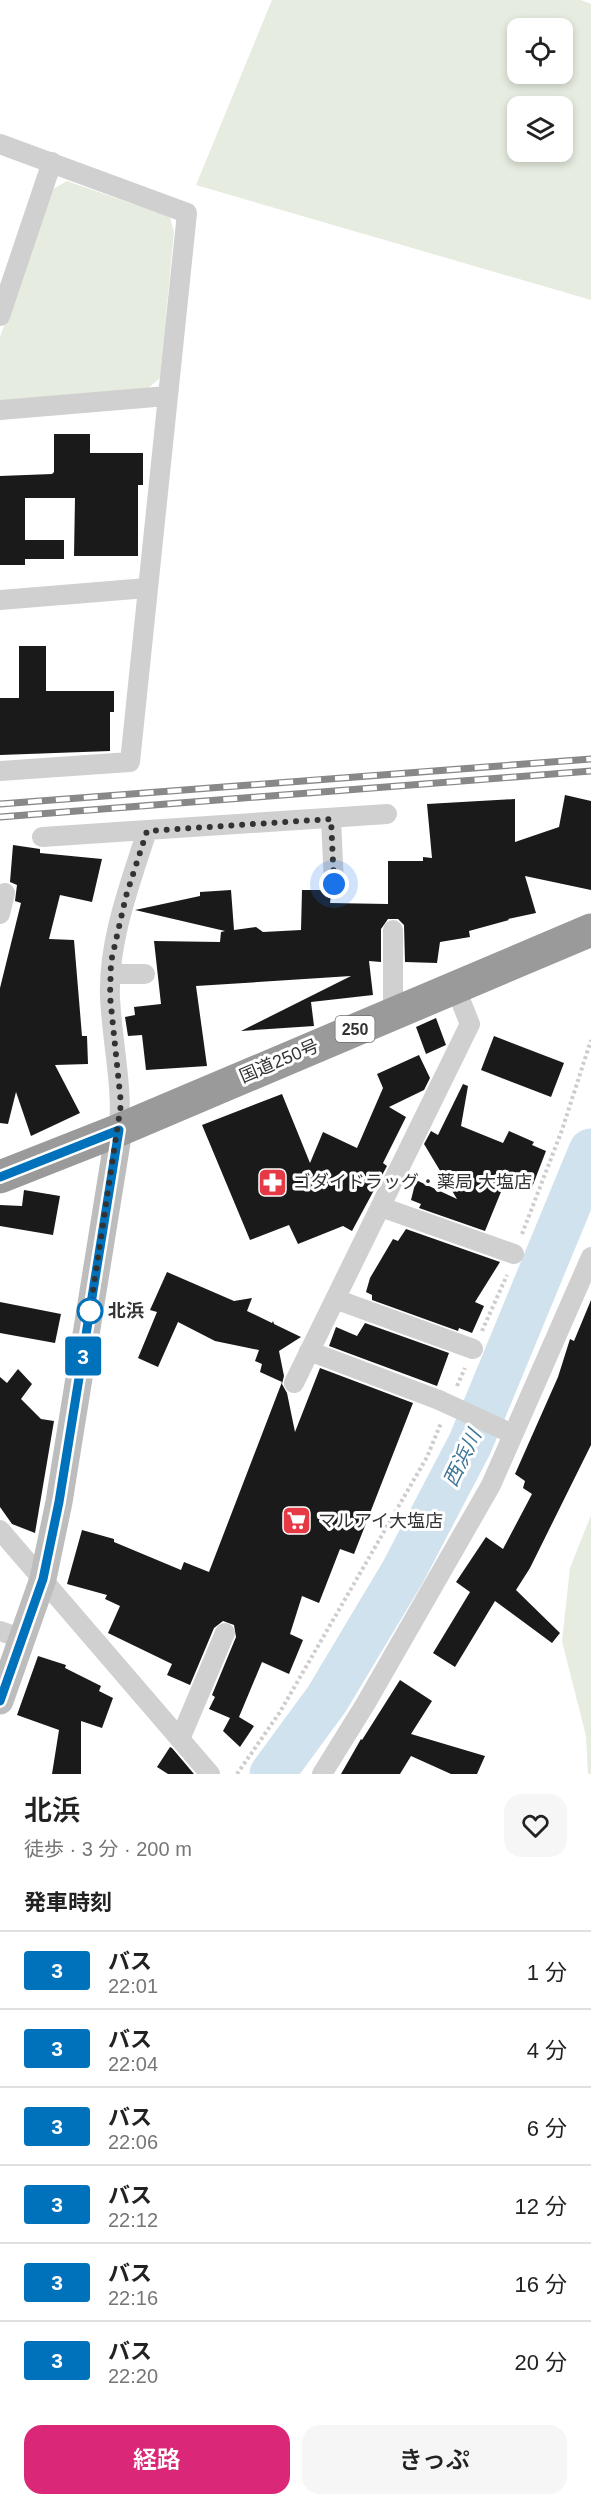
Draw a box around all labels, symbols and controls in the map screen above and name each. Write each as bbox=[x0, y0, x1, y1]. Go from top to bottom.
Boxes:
map controls bbox=[507, 18, 573, 162]
button: locate bbox=[507, 18, 573, 84]
button: layers bbox=[507, 96, 573, 162]
your location bbox=[319, 869, 349, 899]
road number: 250 bbox=[336, 1016, 374, 1042]
street label: 国道250号 bbox=[236, 1035, 322, 1087]
pharmacy icon: ゴダイドラッグ・薬局 大塩店 bbox=[256, 1166, 288, 1198]
place label: ゴダイドラッグ・薬局 大塩店 bbox=[293, 1172, 532, 1192]
marker: 北浜 bbox=[77, 1298, 103, 1324]
place label: 北浜 bbox=[108, 1301, 144, 1321]
line badge: 3 bbox=[64, 1336, 103, 1376]
text: 3 bbox=[77, 1345, 89, 1368]
water label: 西浜川 bbox=[439, 1424, 486, 1490]
supermarket icon: マルアイ大塩店 bbox=[281, 1505, 313, 1537]
place label: マルアイ大塩店 bbox=[318, 1511, 443, 1531]
button: heart bbox=[504, 1794, 567, 1857]
text: 北浜 bbox=[24, 1795, 80, 1826]
text: 徒歩 · 3 分 · 200 m bbox=[24, 1838, 192, 1860]
text: 発車時刻 bbox=[24, 1890, 112, 1915]
text: バス bbox=[108, 1949, 152, 1974]
text: 3 bbox=[51, 1959, 63, 1982]
text: 1 分 bbox=[527, 1960, 567, 1985]
text: 22:01 bbox=[108, 1975, 158, 1997]
text: バス bbox=[108, 2027, 152, 2052]
text: 3 bbox=[51, 2037, 63, 2060]
text: 4 分 bbox=[527, 2038, 567, 2063]
text: 22:04 bbox=[108, 2053, 158, 2075]
text: バス bbox=[108, 2105, 152, 2130]
text: 3 bbox=[51, 2115, 63, 2138]
text: 6 分 bbox=[527, 2116, 567, 2141]
text: 22:06 bbox=[108, 2131, 158, 2153]
text: バス bbox=[108, 2183, 152, 2208]
text: 3 bbox=[51, 2193, 63, 2216]
text: 12 分 bbox=[514, 2194, 567, 2219]
text: 22:12 bbox=[108, 2209, 158, 2231]
text: バス bbox=[108, 2261, 152, 2286]
text: 3 bbox=[51, 2271, 63, 2294]
text: 16 分 bbox=[514, 2272, 567, 2297]
text: 22:16 bbox=[108, 2287, 158, 2309]
text: バス bbox=[108, 2339, 152, 2364]
text: 3 bbox=[51, 2349, 63, 2372]
text: 20 分 bbox=[514, 2350, 567, 2375]
text: 22:20 bbox=[108, 2365, 158, 2387]
button: 経路 bbox=[24, 2425, 290, 2494]
button: きっぷ bbox=[302, 2425, 567, 2494]

